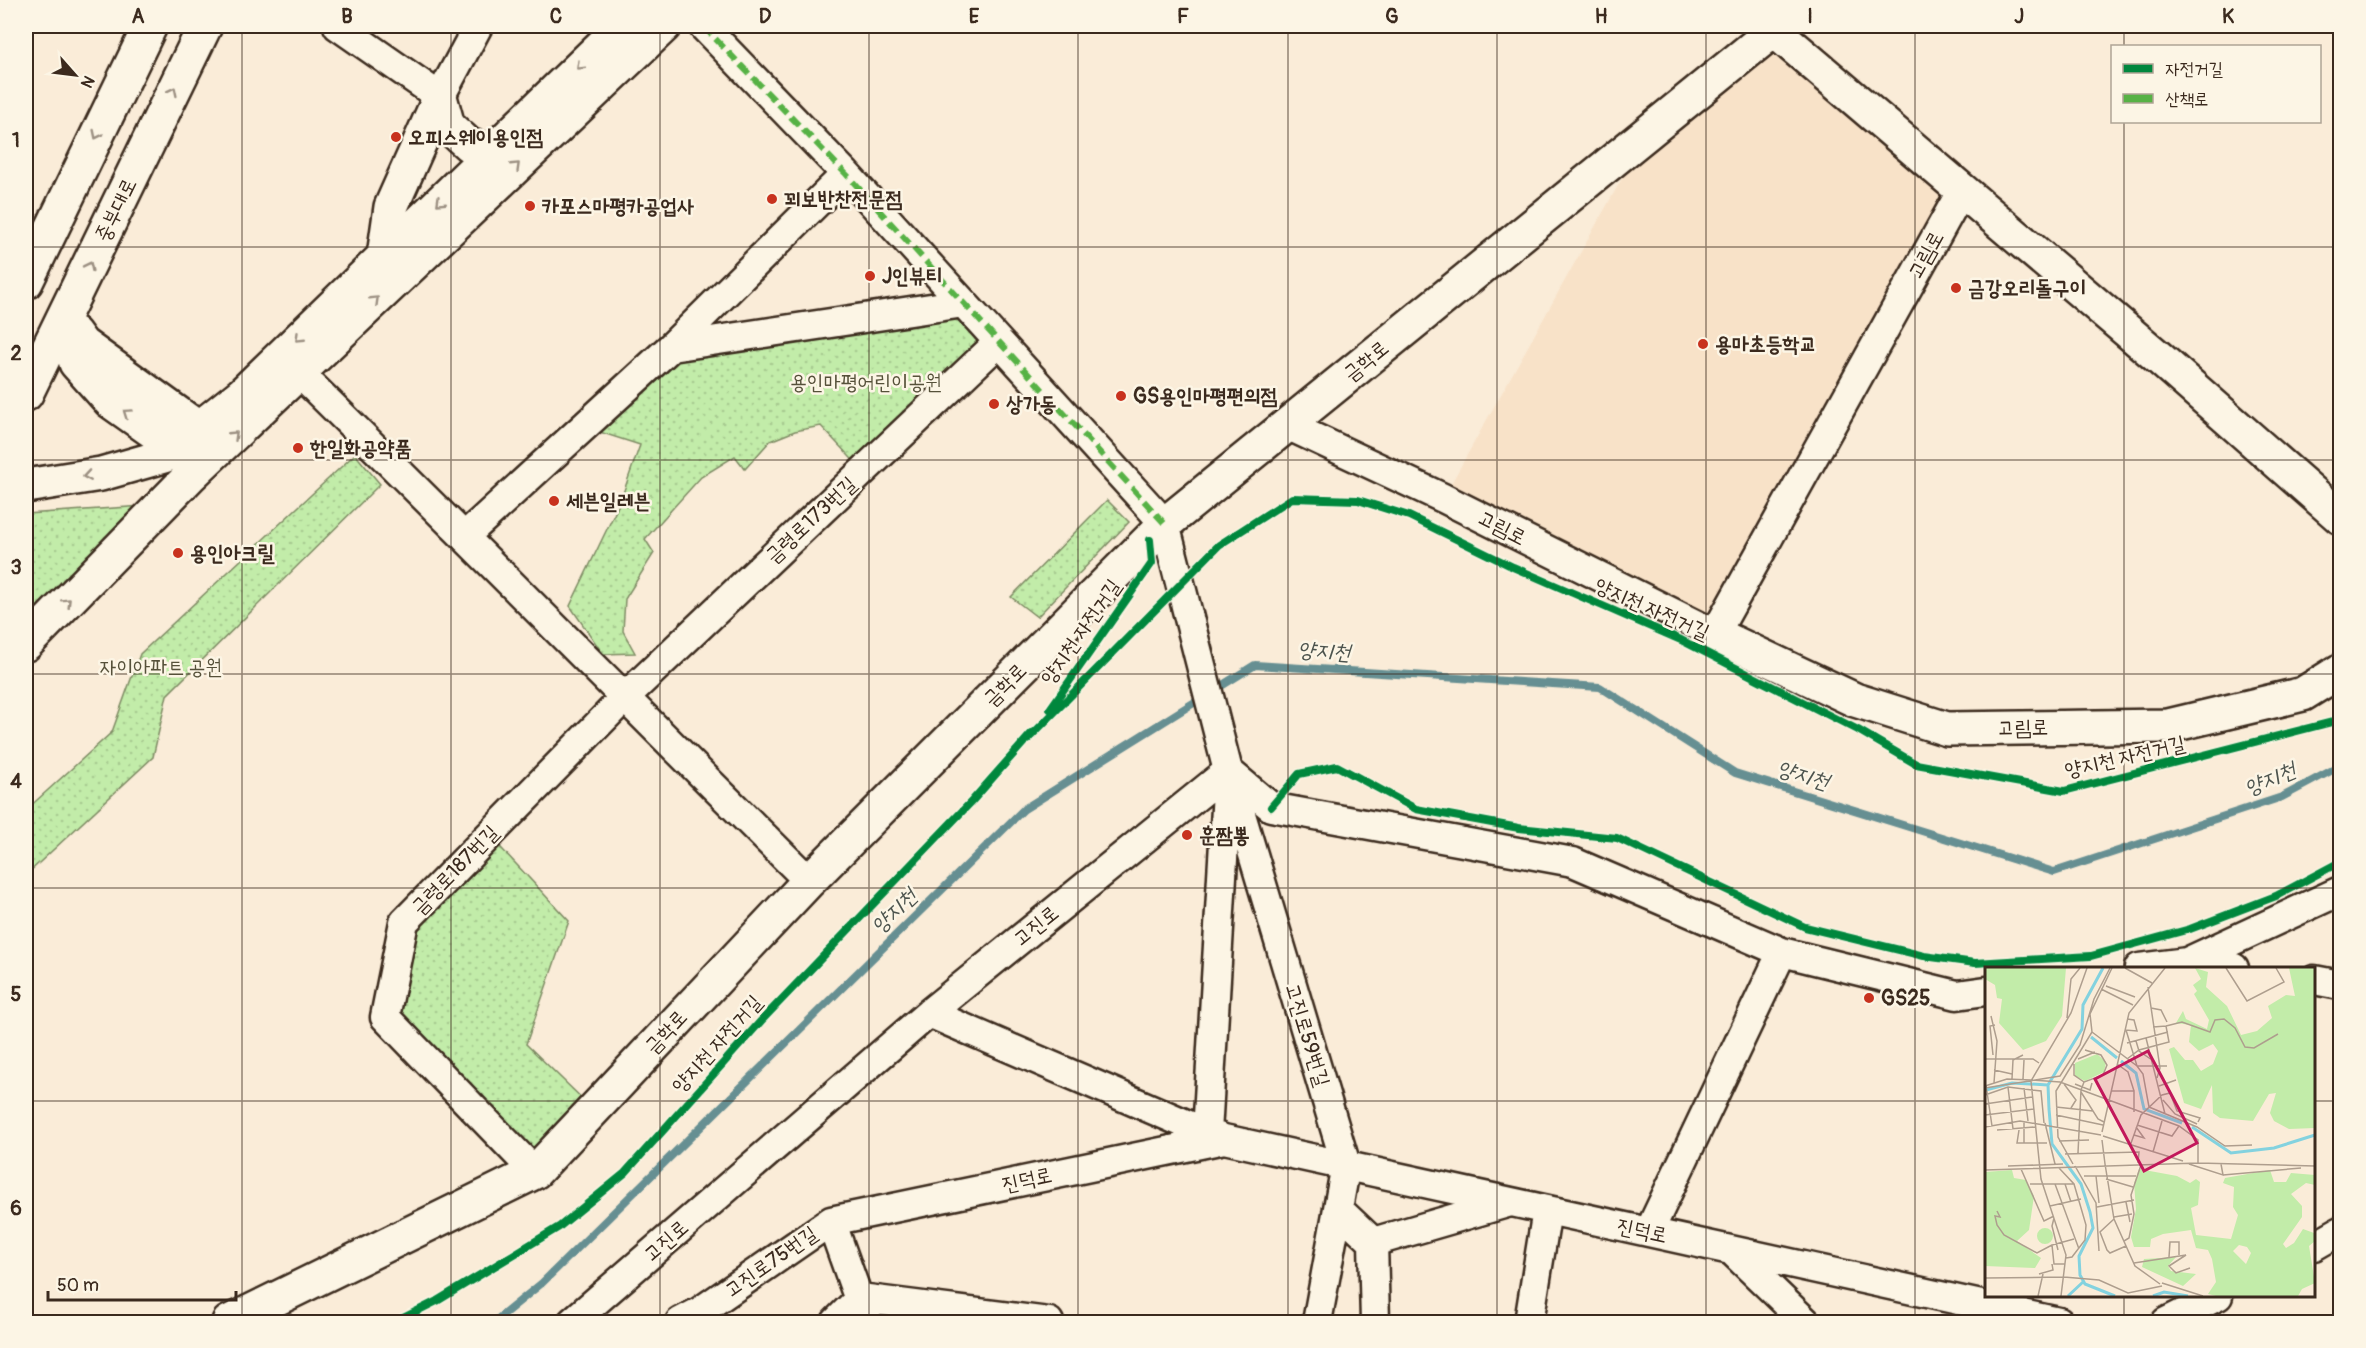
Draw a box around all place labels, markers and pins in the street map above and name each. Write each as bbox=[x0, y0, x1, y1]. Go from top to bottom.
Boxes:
place label: 오피스웨이용인점 bbox=[408, 124, 543, 151]
marker: 오피스웨이용인점 bbox=[389, 130, 403, 144]
place label: 꾀보반찬전문점 bbox=[784, 186, 902, 213]
marker: 꾀보반찬전문점 bbox=[765, 192, 779, 206]
place label: 카포스마평카공업사 bbox=[542, 193, 694, 220]
marker: 카포스마평카공업사 bbox=[523, 199, 537, 213]
place label: J인뷰티 bbox=[882, 263, 943, 290]
marker: J인뷰티 bbox=[863, 269, 877, 283]
place label: 금강오리돌구이 bbox=[1968, 275, 2086, 302]
marker: 금강오리돌구이 bbox=[1949, 281, 1963, 295]
place label: 용마초등학교 bbox=[1715, 331, 1816, 358]
marker: 용마초등학교 bbox=[1696, 337, 1710, 351]
place label: GS용인마평편의점 bbox=[1133, 383, 1278, 410]
marker: GS용인마평편의점 bbox=[1114, 389, 1128, 403]
place label: 상가동 bbox=[1006, 391, 1057, 418]
marker: 상가동 bbox=[987, 397, 1001, 411]
place label: 한일화공약품 bbox=[309, 435, 411, 462]
marker: 한일화공약품 bbox=[291, 441, 305, 455]
place label: 세븐일레븐 bbox=[566, 488, 651, 515]
marker: 세븐일레븐 bbox=[547, 494, 561, 508]
place label: 용인아크릴 bbox=[190, 540, 276, 567]
marker: 용인아크릴 bbox=[171, 546, 185, 560]
place label: 훈짬뽕 bbox=[1199, 822, 1250, 849]
marker: 훈짬뽕 bbox=[1180, 828, 1194, 842]
place label: GS25 bbox=[1881, 985, 1930, 1012]
marker: GS25 bbox=[1862, 991, 1876, 1005]

